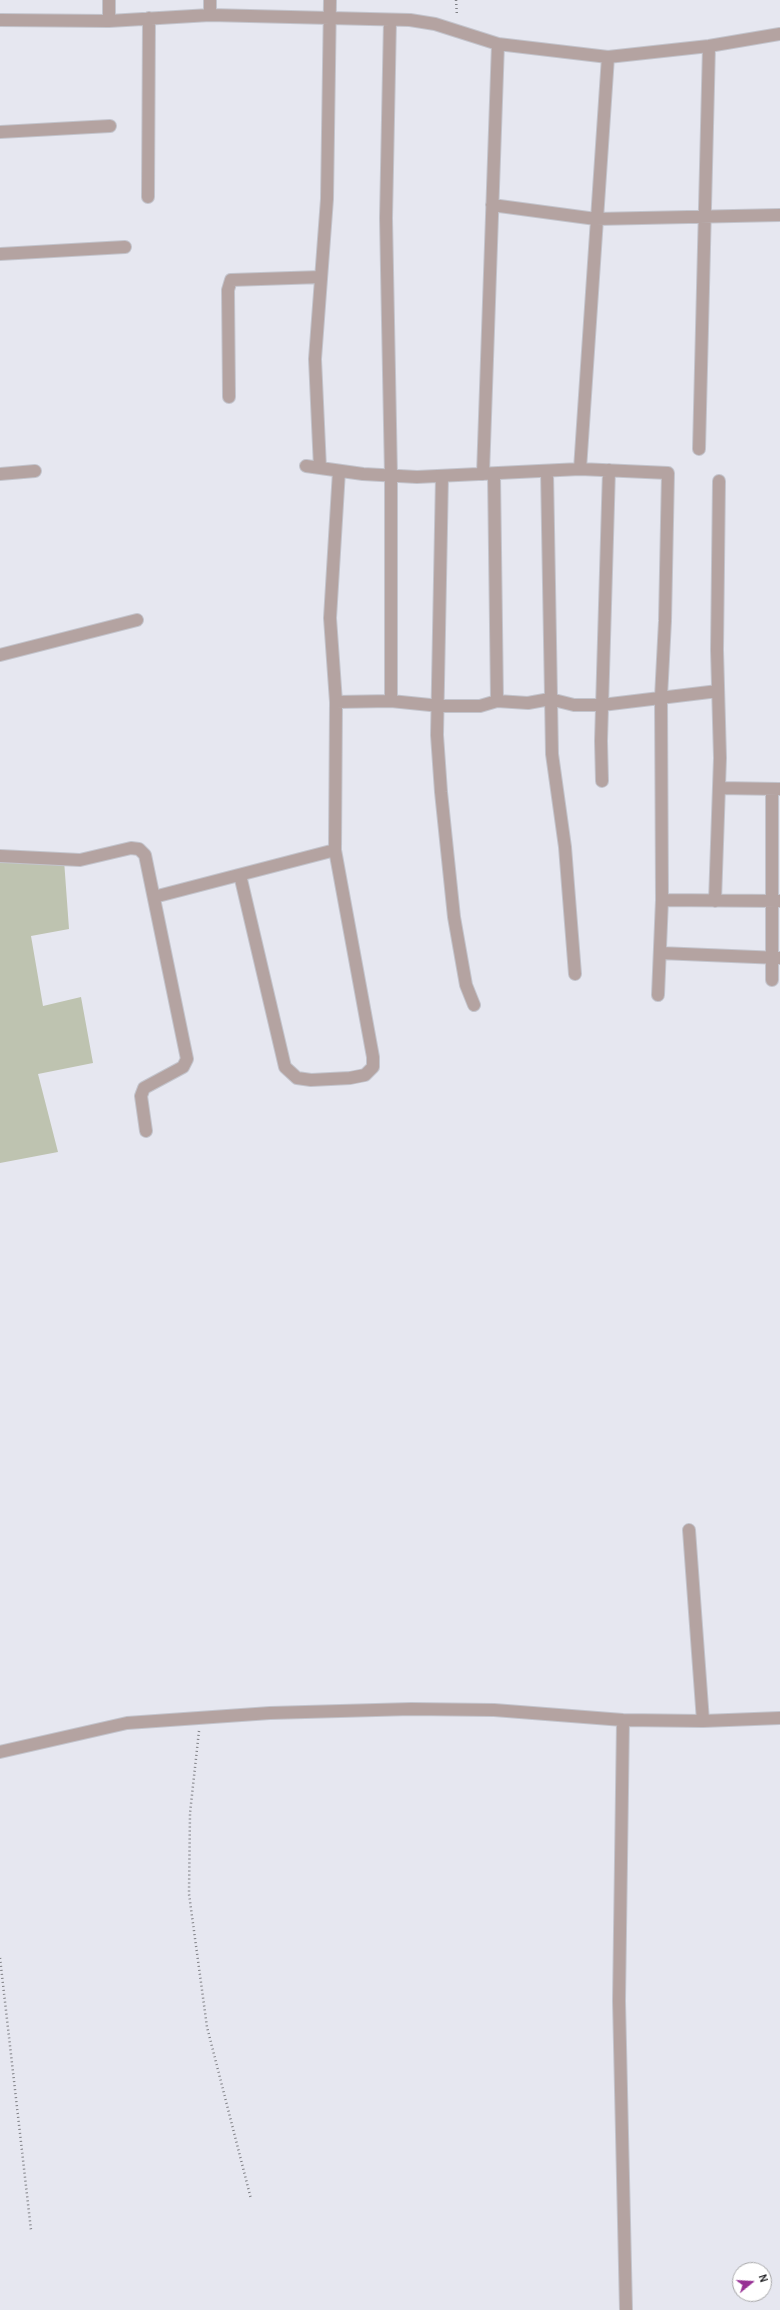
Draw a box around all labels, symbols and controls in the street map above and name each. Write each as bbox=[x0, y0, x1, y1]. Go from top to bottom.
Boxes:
north arrow bbox=[732, 2262, 772, 2302]
text: N bbox=[756, 2273, 770, 2284]

